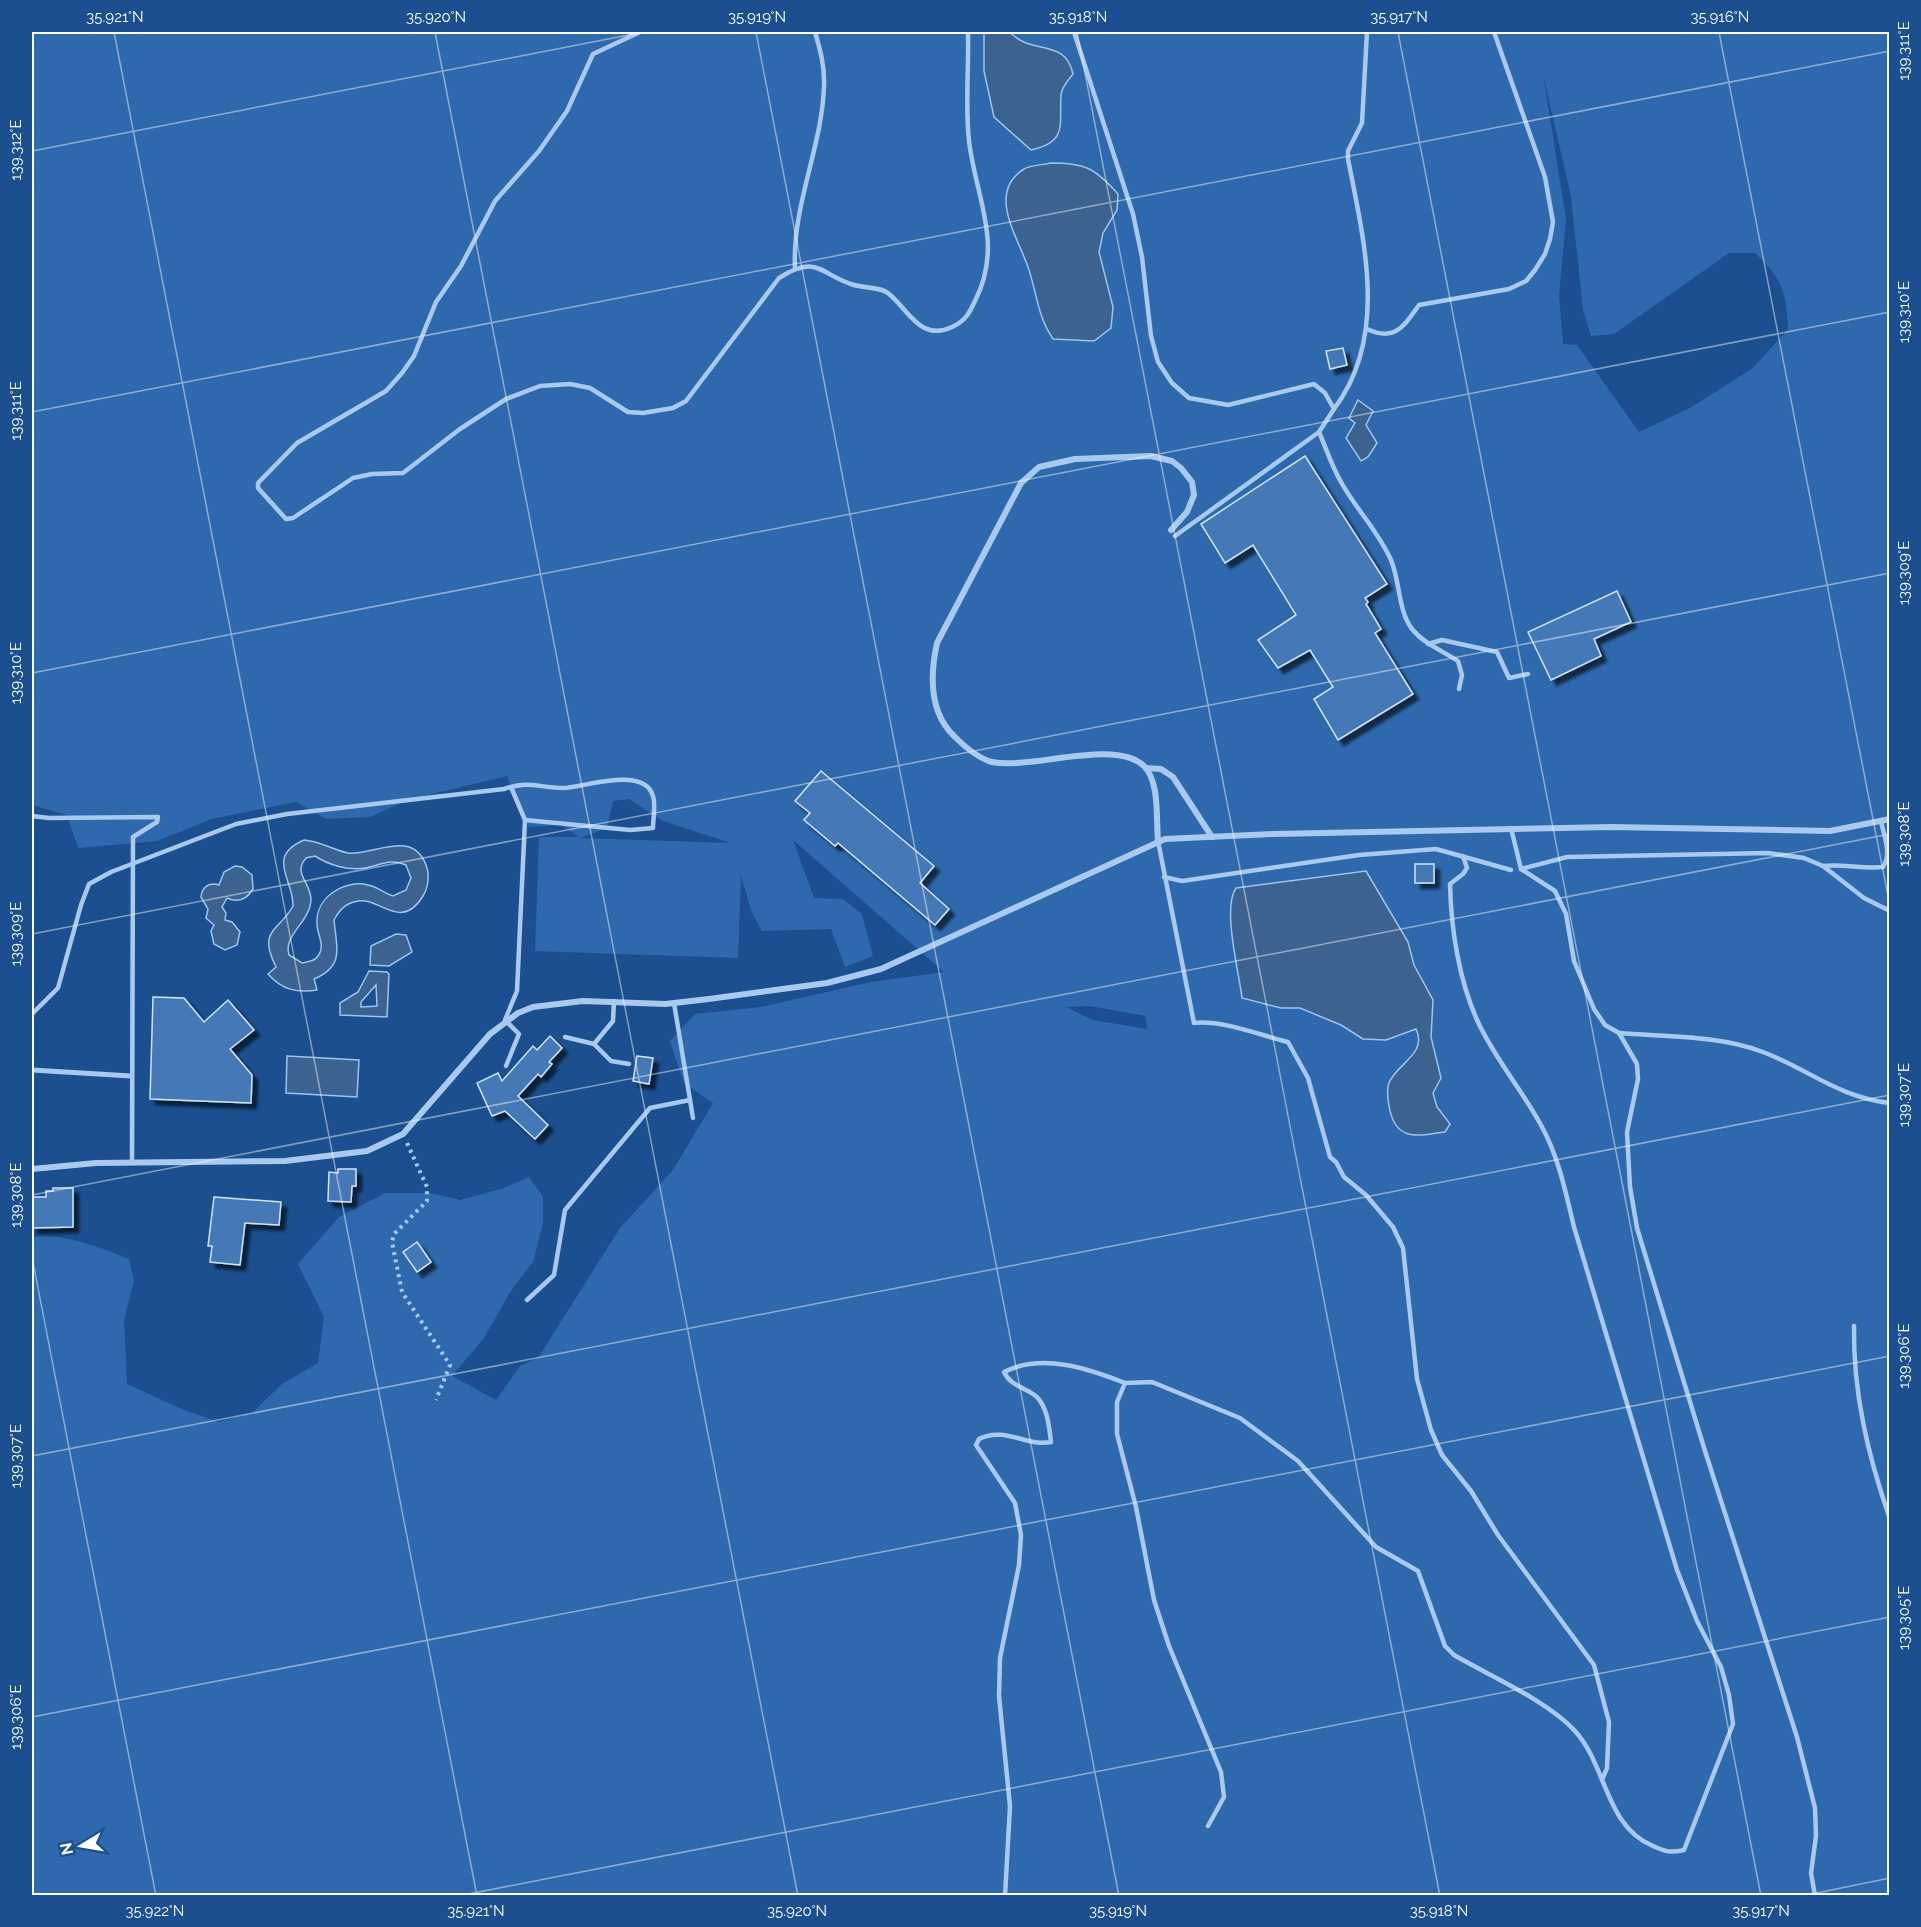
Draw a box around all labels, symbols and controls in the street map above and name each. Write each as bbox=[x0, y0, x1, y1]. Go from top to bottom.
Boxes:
text: 35.921°N bbox=[86, 8, 144, 26]
text: 35.920°N bbox=[406, 8, 466, 26]
text: 35.919°N bbox=[728, 8, 786, 26]
text: 35.918°N bbox=[1049, 8, 1107, 26]
text: 35.917°N bbox=[1370, 8, 1428, 26]
text: 35.916°N bbox=[1691, 8, 1749, 26]
text: 139.311°E bbox=[1895, 21, 1913, 81]
text: 139.312°E bbox=[7, 119, 25, 181]
text: 139.310°E bbox=[1895, 281, 1913, 343]
text: 139.311°E bbox=[7, 381, 25, 441]
text: 139.309°E bbox=[1895, 541, 1913, 605]
text: 139.310°E bbox=[7, 642, 25, 704]
text: 139.308°E bbox=[1895, 801, 1913, 867]
text: 139.309°E bbox=[7, 902, 25, 966]
text: 139.307°E bbox=[1895, 1063, 1913, 1127]
text: 139.308°E bbox=[7, 1162, 25, 1228]
text: 139.306°E bbox=[1895, 1323, 1913, 1389]
text: 139.307°E bbox=[7, 1424, 25, 1488]
text: 139.305°E bbox=[1895, 1586, 1913, 1650]
text: 139.306°E bbox=[7, 1684, 25, 1750]
north arrow bbox=[51, 1816, 111, 1876]
text: N bbox=[56, 1841, 77, 1857]
text: 35.922°N bbox=[126, 1902, 184, 1920]
text: 35.921°N bbox=[447, 1902, 505, 1920]
text: 35.920°N bbox=[767, 1902, 827, 1920]
text: 35.919°N bbox=[1089, 1902, 1147, 1920]
text: 35.918°N bbox=[1410, 1902, 1468, 1920]
text: 35.917°N bbox=[1732, 1902, 1790, 1920]

